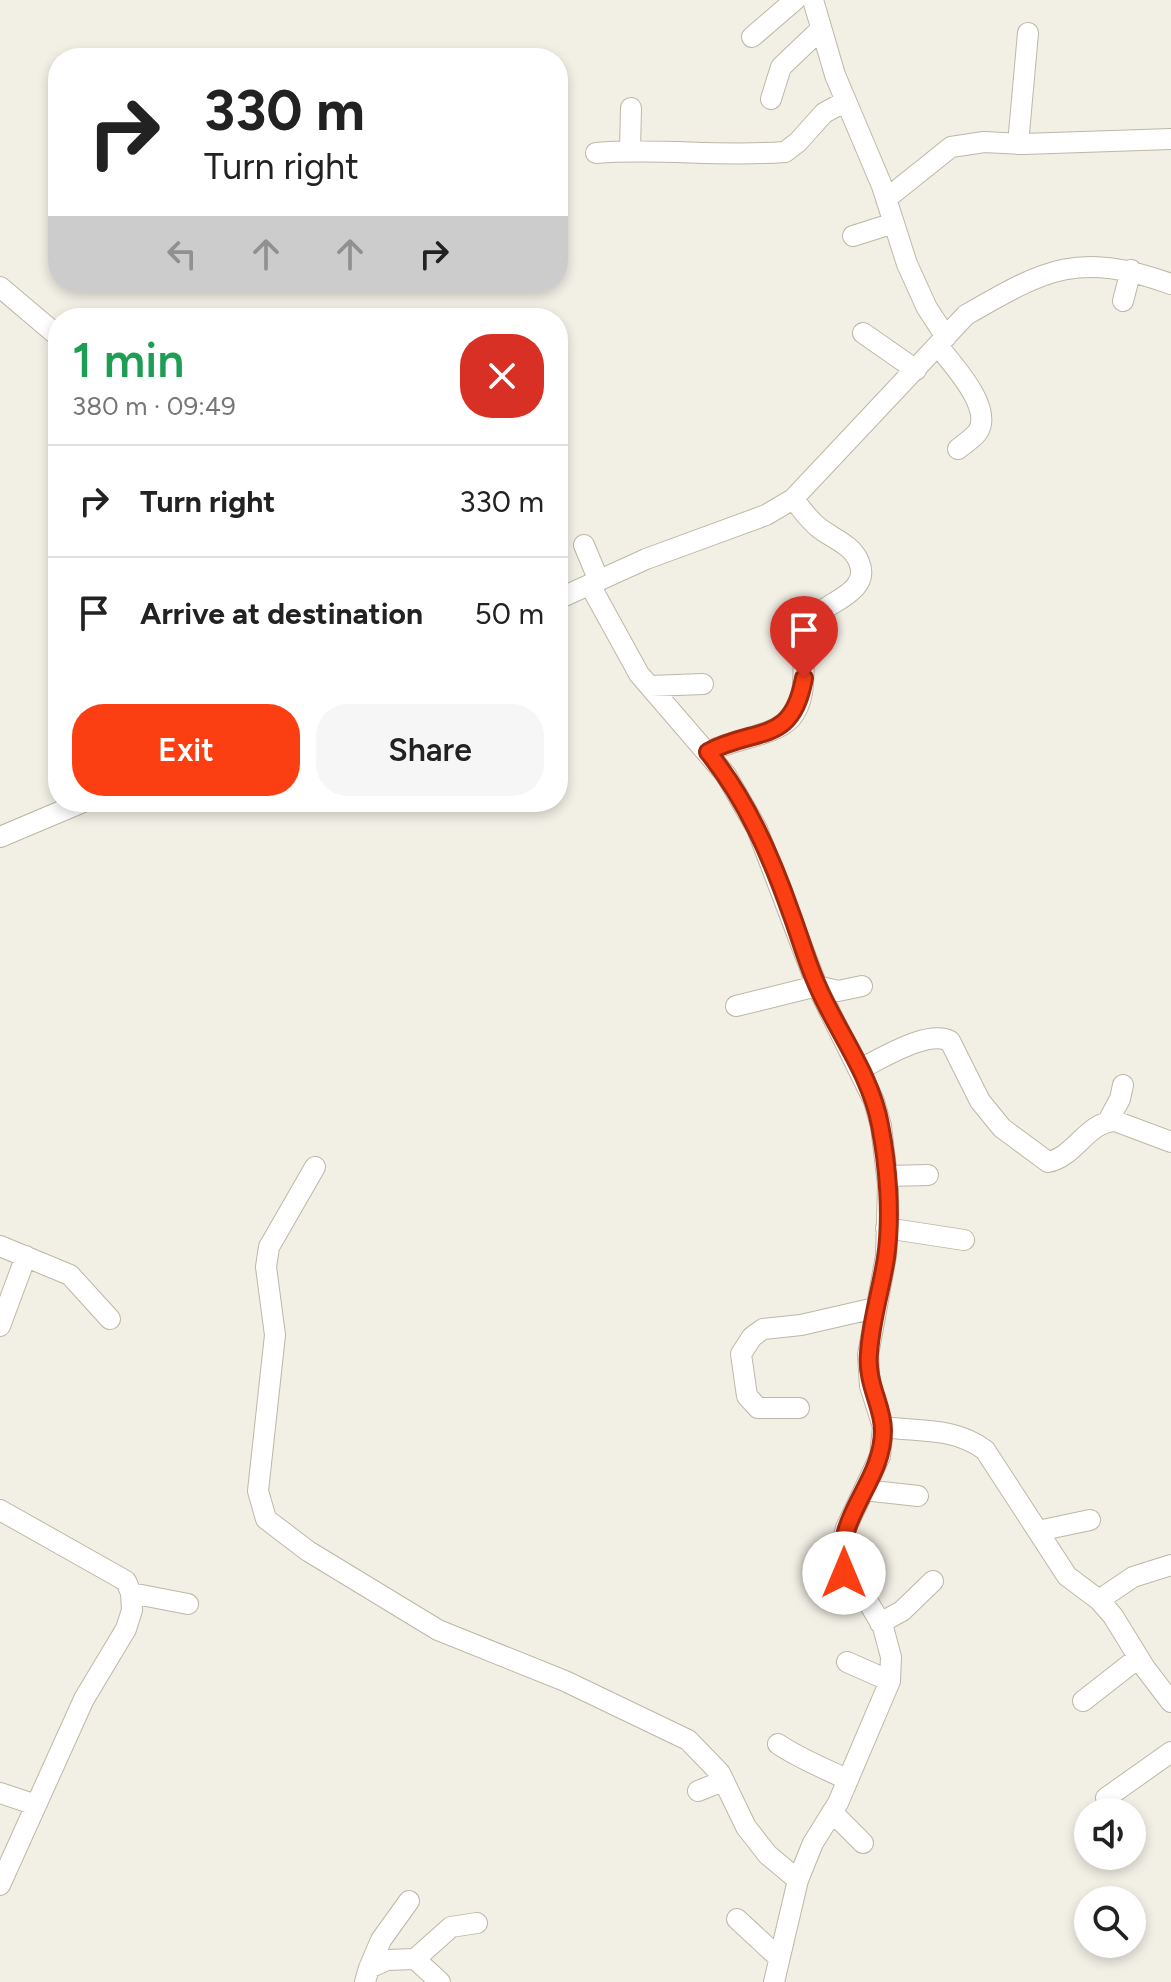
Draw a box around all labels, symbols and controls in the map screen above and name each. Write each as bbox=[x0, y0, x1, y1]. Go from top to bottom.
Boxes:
text: 330 m bbox=[204, 77, 365, 144]
icon: right bbox=[72, 80, 176, 184]
text: Turn right bbox=[204, 145, 359, 188]
icon: left bbox=[160, 232, 204, 276]
icon: ahead bbox=[244, 232, 288, 276]
icon: ahead bbox=[328, 232, 372, 276]
icon: right bbox=[412, 232, 456, 276]
text: 1 min bbox=[72, 331, 184, 389]
button: close bbox=[460, 334, 544, 418]
text: 380 m · 09:49 bbox=[72, 390, 236, 422]
icon: right bbox=[72, 479, 116, 523]
text: Turn right bbox=[140, 483, 275, 520]
text: 330 m bbox=[459, 483, 544, 520]
icon: arrive bbox=[72, 591, 116, 635]
text: Arrive at destination bbox=[140, 595, 423, 632]
text: 50 m bbox=[475, 595, 544, 632]
pin bbox=[770, 596, 838, 678]
icon: arrive bbox=[782, 608, 826, 652]
button: Exit bbox=[72, 704, 300, 796]
button: Share bbox=[316, 704, 544, 796]
position arrow bbox=[802, 1531, 886, 1615]
map controls bbox=[1074, 1798, 1146, 1958]
button: sound bbox=[1074, 1798, 1146, 1870]
button: search bbox=[1074, 1886, 1146, 1958]

